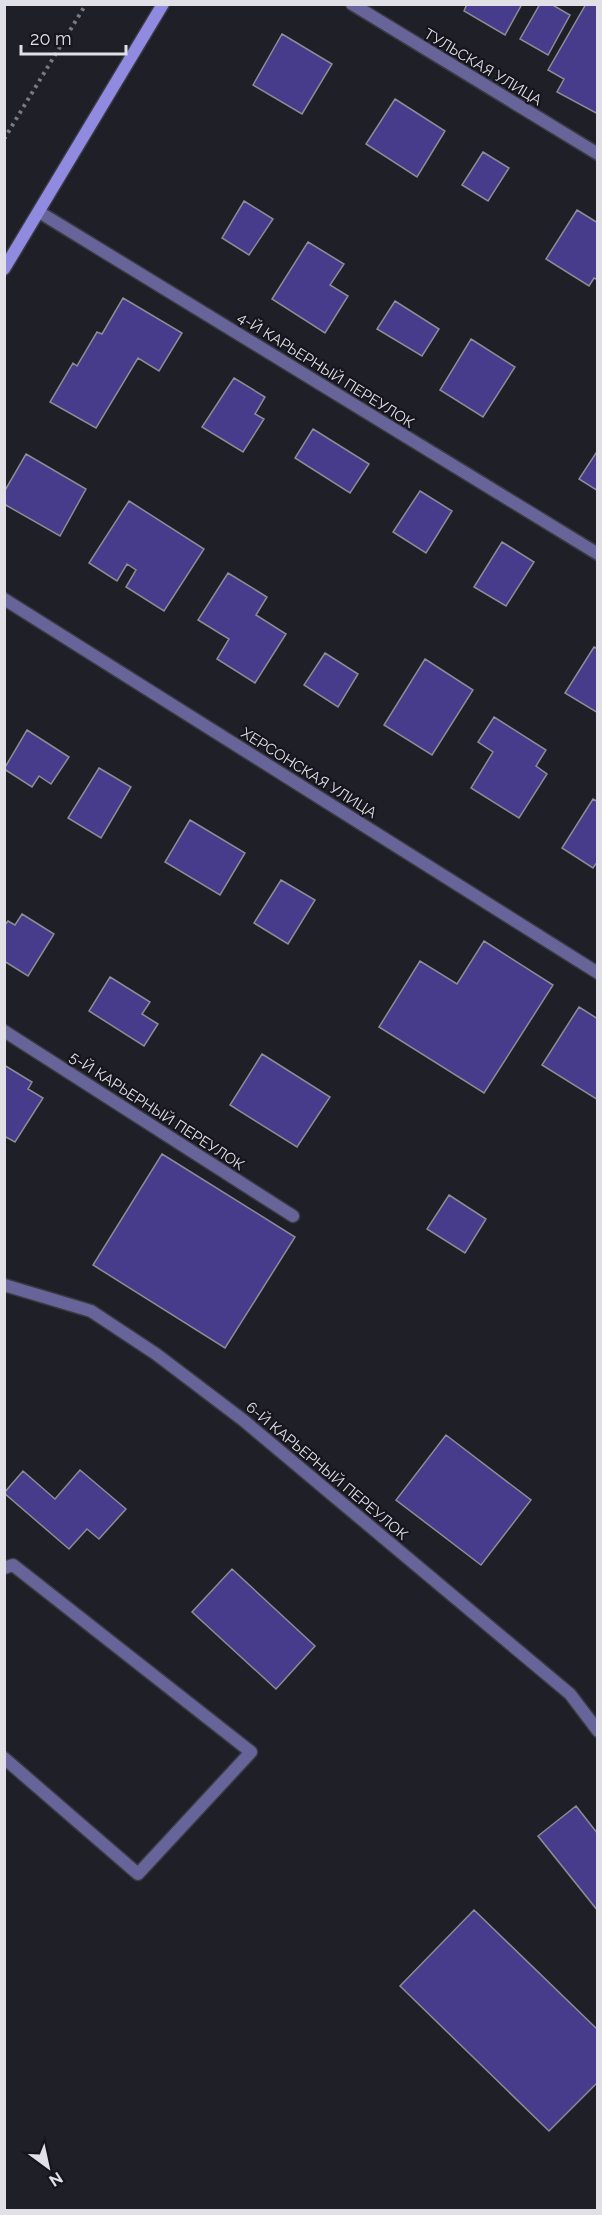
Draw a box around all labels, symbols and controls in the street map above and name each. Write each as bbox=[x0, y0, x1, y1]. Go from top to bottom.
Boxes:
scale bar bbox=[21, 18, 126, 56]
street label: ТУЛЬСКАЯ УЛИЦА bbox=[421, 25, 545, 109]
text: 20 m bbox=[30, 28, 72, 49]
street label: 4-Й КАРЬЕРНЫЙ ПЕРЕУЛОК bbox=[234, 308, 418, 432]
street label: ХЕРСОНСКАЯ УЛИЦА bbox=[238, 724, 380, 822]
street label: 5-Й КАРЬЕРНЫЙ ПЕРЕУЛОК bbox=[66, 1048, 248, 1175]
street label: 6-Й КАРЬЕРНЫЙ ПЕРЕУЛОК bbox=[243, 1398, 412, 1544]
north arrow bbox=[18, 2137, 78, 2197]
text: N bbox=[46, 2168, 66, 2190]

